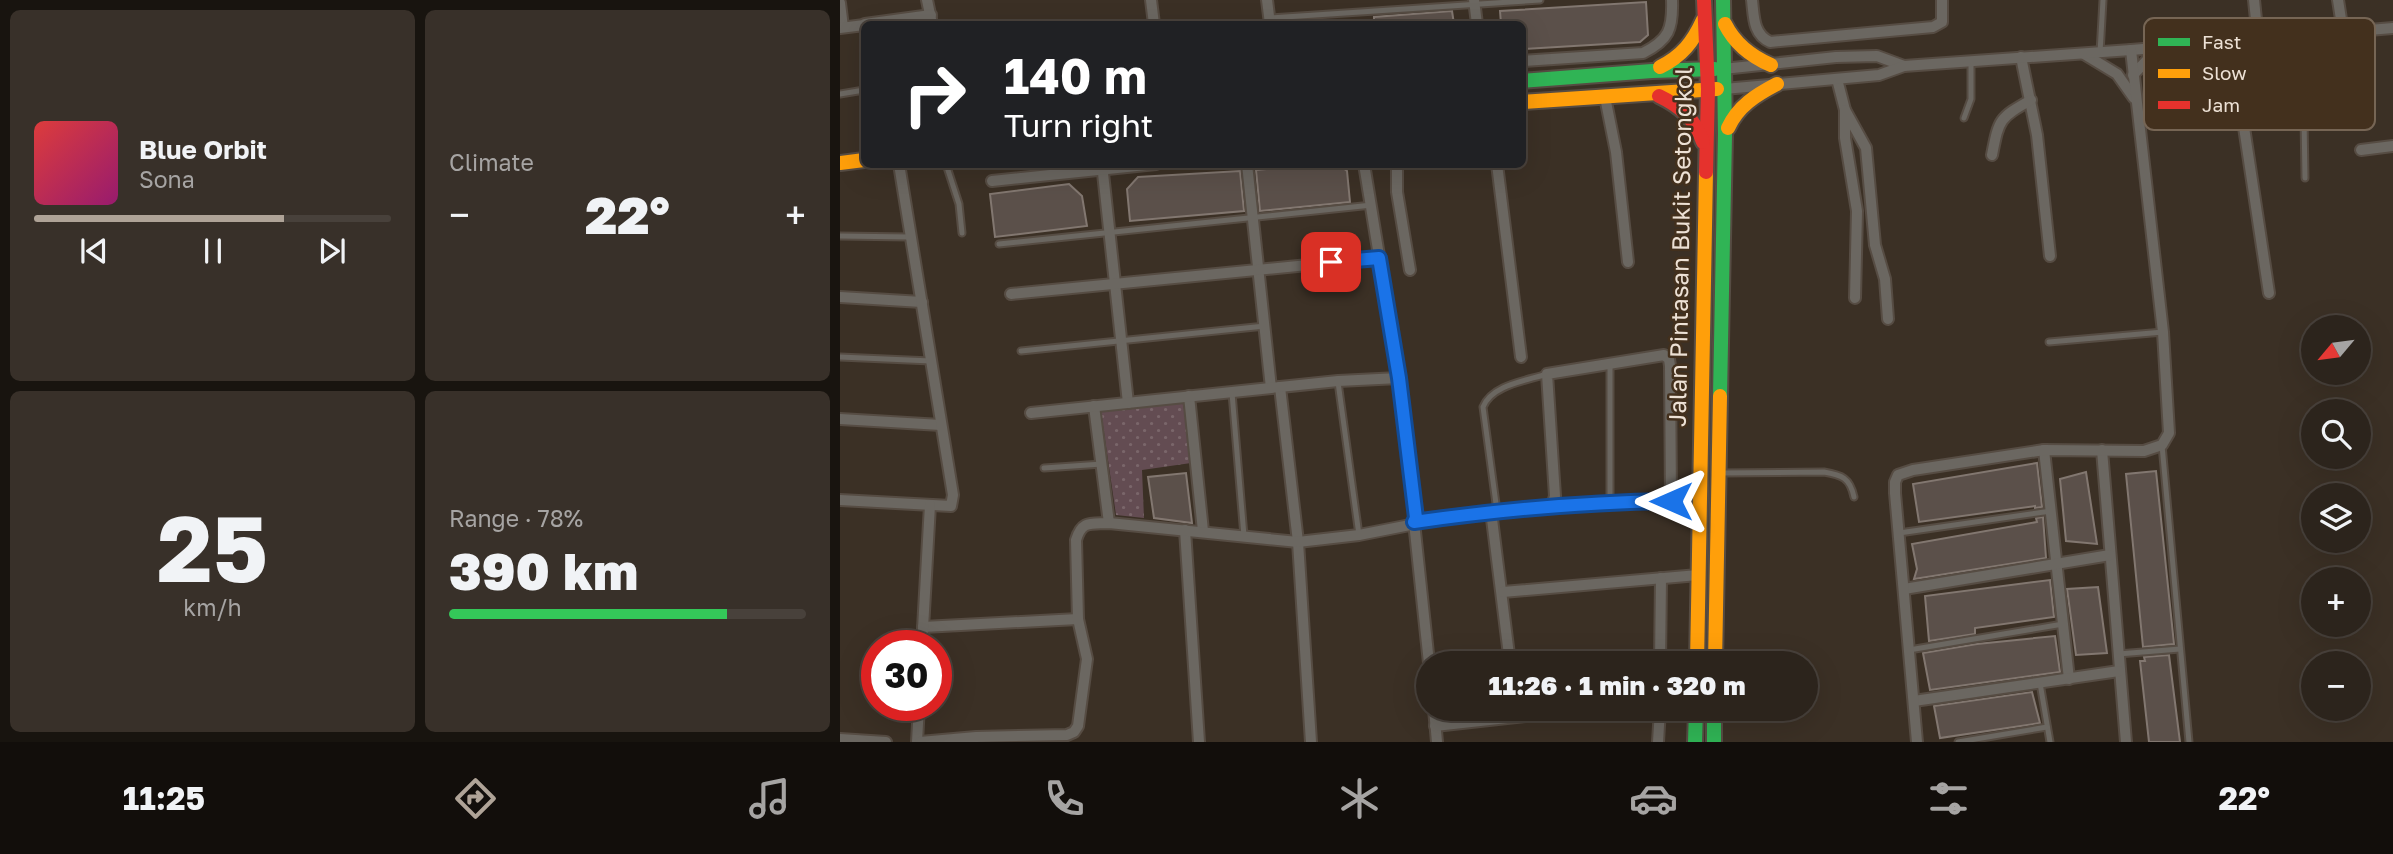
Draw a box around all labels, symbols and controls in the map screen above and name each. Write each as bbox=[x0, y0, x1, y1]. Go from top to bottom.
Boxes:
legend bbox=[2144, 18, 2375, 130]
text: Fast bbox=[2202, 30, 2241, 53]
text: 140 m bbox=[1004, 46, 1147, 105]
icon: right bbox=[889, 49, 980, 140]
text: Slow bbox=[2202, 61, 2247, 84]
street label: Jalan Pintasan Bukit Setongkol bbox=[1662, 67, 1697, 427]
text: Jam bbox=[2202, 93, 2240, 116]
text: Turn right bbox=[1004, 106, 1153, 144]
text: Blue Orbit bbox=[139, 134, 267, 165]
text: Climate bbox=[449, 148, 534, 176]
text: Sona bbox=[139, 165, 195, 193]
text: 22° bbox=[585, 183, 670, 245]
text: − bbox=[449, 192, 470, 237]
text: + bbox=[785, 192, 806, 237]
icon: previous bbox=[75, 232, 113, 270]
icon: pause bbox=[194, 232, 232, 270]
icon: next bbox=[313, 232, 351, 270]
pin bbox=[1301, 232, 1361, 292]
icon: arrive bbox=[1312, 243, 1350, 281]
north arrow bbox=[2301, 315, 2371, 385]
map controls bbox=[2301, 315, 2371, 721]
button: search bbox=[2301, 399, 2371, 469]
position arrow bbox=[1634, 464, 1708, 538]
button: layers bbox=[2301, 483, 2371, 553]
text: 25 bbox=[157, 493, 268, 602]
text: Range · 78% bbox=[449, 504, 583, 532]
text: 390 km bbox=[449, 539, 638, 601]
button: + bbox=[2301, 567, 2371, 637]
text: km/h bbox=[183, 593, 242, 621]
speed limit sign: 30 bbox=[861, 630, 952, 721]
button: − bbox=[2301, 651, 2371, 721]
text: 11:26 · 1 min · 320 m bbox=[1488, 670, 1746, 701]
icon: directions bbox=[451, 774, 500, 823]
icon: music bbox=[745, 774, 794, 823]
icon: phone bbox=[1040, 774, 1089, 823]
icon: climate bbox=[1335, 774, 1384, 823]
icon: car bbox=[1629, 774, 1678, 823]
icon: filters bbox=[1924, 774, 1973, 823]
text: 11:25 bbox=[123, 779, 205, 817]
text: 22° bbox=[2219, 779, 2270, 817]

